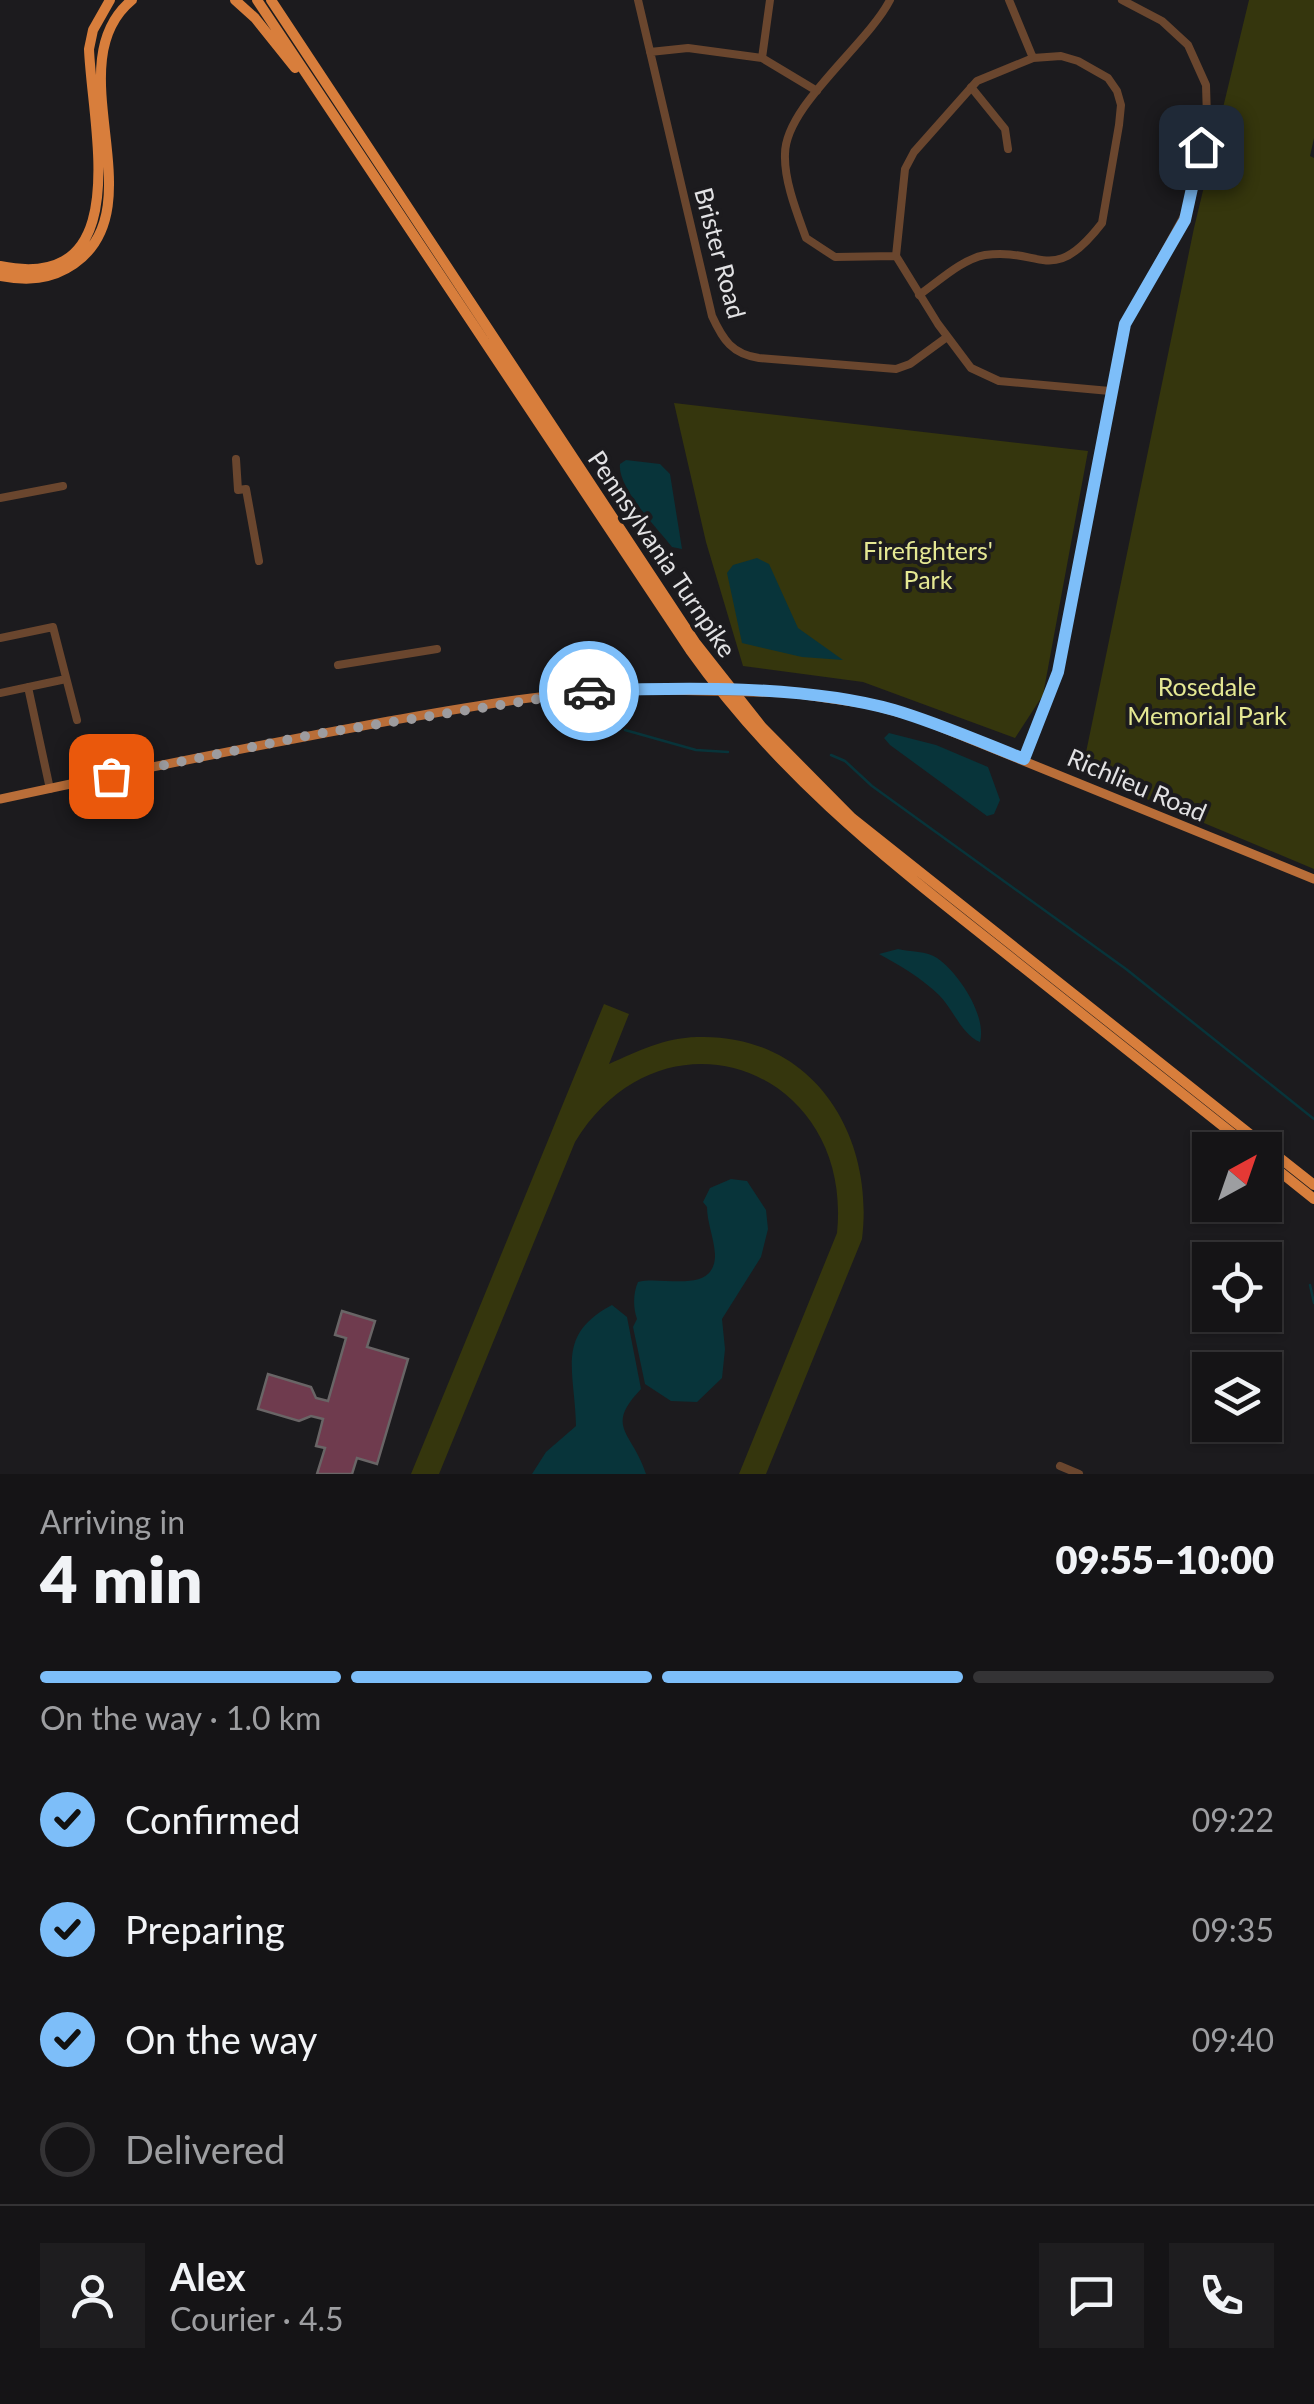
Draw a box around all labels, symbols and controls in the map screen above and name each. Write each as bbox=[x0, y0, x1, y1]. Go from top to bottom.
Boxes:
pin bbox=[1159, 105, 1244, 190]
icon: home bbox=[1174, 120, 1229, 175]
street label: Brister Road bbox=[689, 184, 753, 322]
street label: Pennsylvania Turnpike bbox=[583, 445, 743, 662]
park label: Firefighters' Park bbox=[863, 535, 993, 594]
courier bbox=[539, 641, 639, 741]
icon: car bbox=[562, 664, 617, 719]
park label: Rosedale Memorial Park bbox=[1127, 671, 1287, 730]
pin bbox=[69, 734, 154, 819]
street label: Richlieu Road bbox=[1063, 741, 1211, 827]
icon: bag bbox=[84, 749, 139, 804]
north arrow bbox=[1192, 1132, 1282, 1222]
map controls bbox=[1192, 1132, 1282, 1442]
button: locate bbox=[1192, 1242, 1282, 1332]
button: layers bbox=[1192, 1352, 1282, 1442]
text: Arriving in bbox=[40, 1502, 185, 1541]
text: 09:55–10:00 bbox=[1055, 1536, 1274, 1582]
text: 4 min bbox=[40, 1539, 202, 1617]
text: On the way · 1.0 km bbox=[40, 1698, 321, 1737]
icon: check bbox=[40, 1792, 95, 1847]
text: Confirmed bbox=[125, 1796, 301, 1842]
text: 09:22 bbox=[1192, 1800, 1274, 1839]
icon: check bbox=[40, 1902, 95, 1957]
text: Preparing bbox=[125, 1906, 285, 1952]
text: 09:35 bbox=[1192, 1910, 1274, 1949]
icon: check bbox=[40, 2012, 95, 2067]
text: On the way bbox=[125, 2016, 317, 2062]
text: 09:40 bbox=[1192, 2020, 1274, 2059]
text: Delivered bbox=[125, 2126, 285, 2172]
button: person bbox=[40, 2243, 145, 2348]
button: chat bbox=[1039, 2243, 1144, 2348]
button: phone bbox=[1169, 2243, 1274, 2348]
text: Alex bbox=[170, 2253, 246, 2299]
text: Courier · 4.5 bbox=[170, 2299, 344, 2338]

